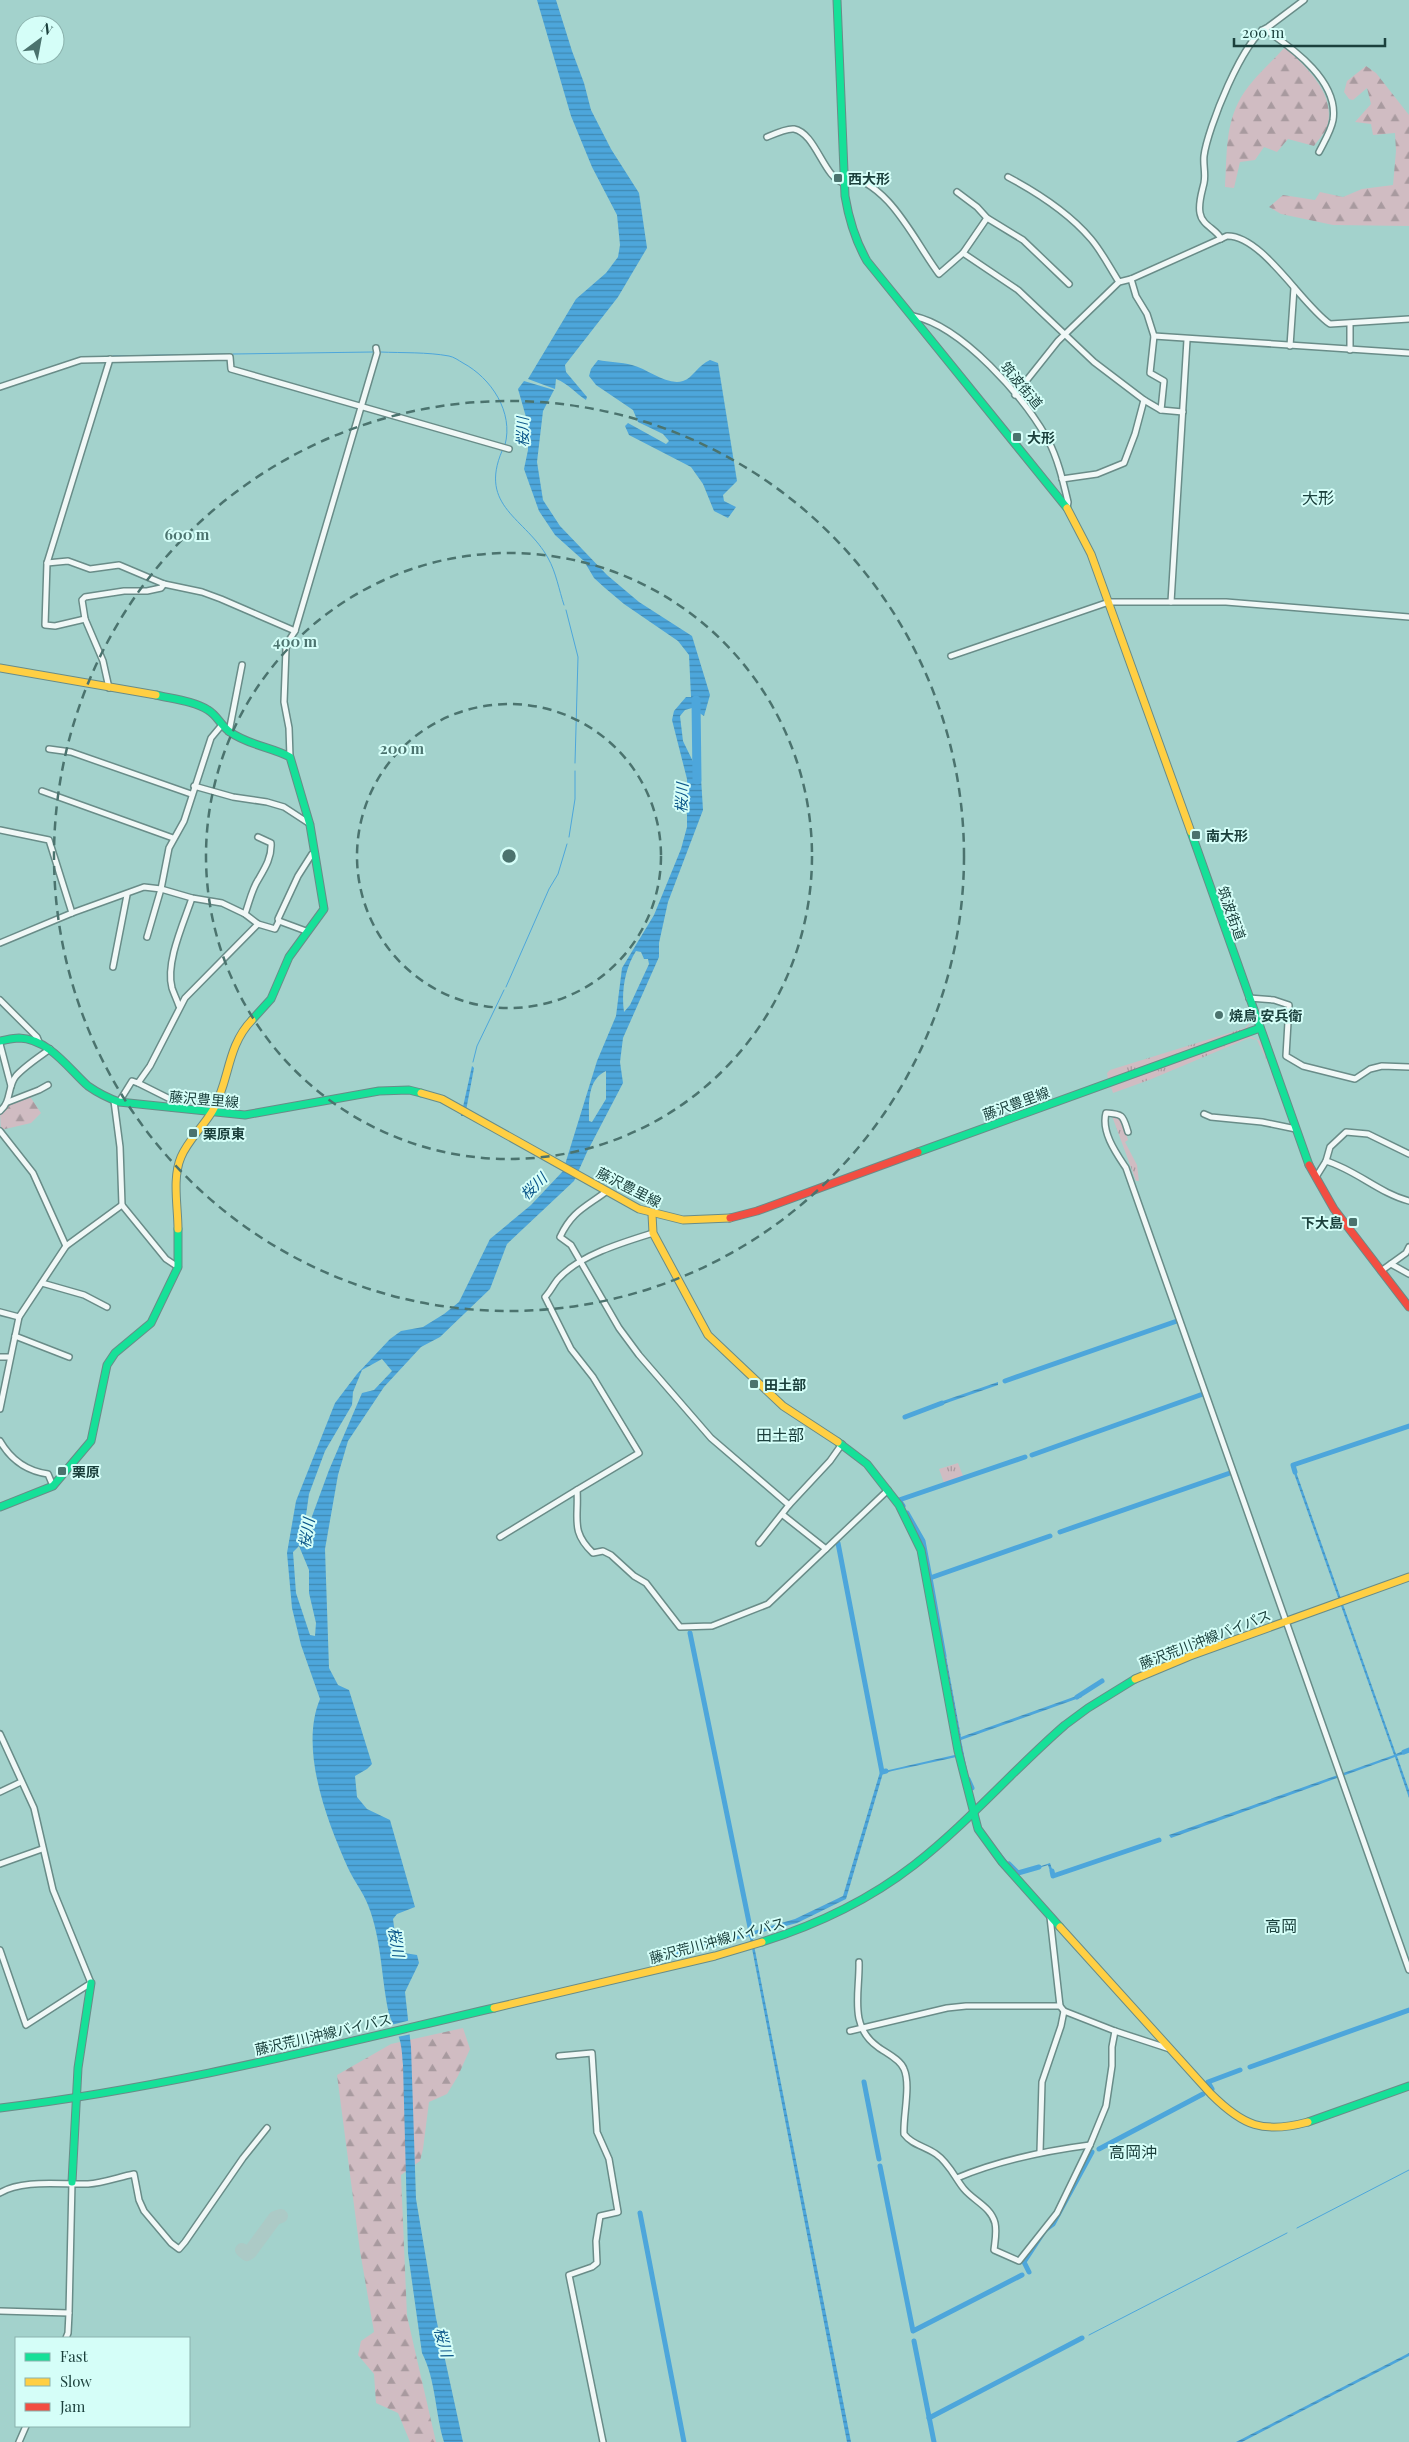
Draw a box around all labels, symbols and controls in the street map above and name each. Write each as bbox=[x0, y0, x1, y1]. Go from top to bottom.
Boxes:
north arrow bbox=[15, 15, 65, 65]
scale bar bbox=[1234, 15, 1385, 47]
text: N bbox=[38, 18, 56, 39]
text: 200 m bbox=[1242, 22, 1285, 42]
place label: 西大形 bbox=[848, 169, 890, 188]
marker: 西大形 bbox=[832, 172, 844, 184]
street label: 筑波街道 bbox=[997, 357, 1047, 413]
water label: 桜川 bbox=[512, 415, 532, 447]
place label: 大形 bbox=[1027, 428, 1055, 447]
marker: 大形 bbox=[1011, 431, 1023, 443]
district label: 大形 bbox=[1302, 487, 1334, 508]
text: 600 m bbox=[165, 524, 210, 544]
text: 400 m bbox=[273, 631, 318, 651]
text: 200 m bbox=[380, 738, 425, 758]
water label: 桜川 bbox=[670, 781, 692, 814]
place label: 南大形 bbox=[1206, 826, 1248, 845]
marker: 南大形 bbox=[1190, 829, 1202, 841]
centre of rings bbox=[500, 847, 518, 865]
street label: 筑波街道 bbox=[1213, 883, 1251, 943]
place label: 焼鳥 安兵衛 bbox=[1229, 1006, 1302, 1025]
marker: 焼鳥 安兵衛 bbox=[1213, 1009, 1225, 1021]
street label: 藤沢豊里線 bbox=[980, 1082, 1052, 1124]
street label: 藤沢豊里線 bbox=[168, 1086, 240, 1112]
place label: 栗原東 bbox=[203, 1124, 245, 1143]
marker: 栗原東 bbox=[187, 1127, 199, 1139]
street label: 藤沢豊里線 bbox=[594, 1163, 664, 1211]
water label: 桜川 bbox=[515, 1167, 552, 1204]
place label: 下大島 bbox=[1301, 1213, 1343, 1232]
marker: 下大島 bbox=[1347, 1216, 1359, 1228]
place label: 田土部 bbox=[764, 1375, 806, 1394]
marker: 田土部 bbox=[748, 1378, 760, 1390]
district label: 田土部 bbox=[756, 1424, 804, 1445]
place label: 栗原 bbox=[72, 1462, 100, 1481]
marker: 栗原 bbox=[56, 1465, 68, 1477]
water label: 桜川 bbox=[294, 1515, 319, 1549]
street label: 藤沢荒川沖線バイパス bbox=[1136, 1605, 1274, 1673]
street label: 藤沢荒川沖線バイパス bbox=[647, 1913, 787, 1967]
district label: 高岡 bbox=[1265, 1915, 1297, 1936]
water label: 桜川 bbox=[385, 1925, 410, 1960]
street label: 藤沢荒川沖線バイパス bbox=[253, 2009, 393, 2059]
district label: 高岡沖 bbox=[1109, 2141, 1157, 2162]
water label: 桜川 bbox=[430, 2325, 458, 2361]
legend bbox=[15, 2337, 190, 2427]
text: Fast bbox=[60, 2346, 89, 2366]
text: Slow bbox=[60, 2371, 92, 2391]
text: Jam bbox=[59, 2396, 86, 2416]

